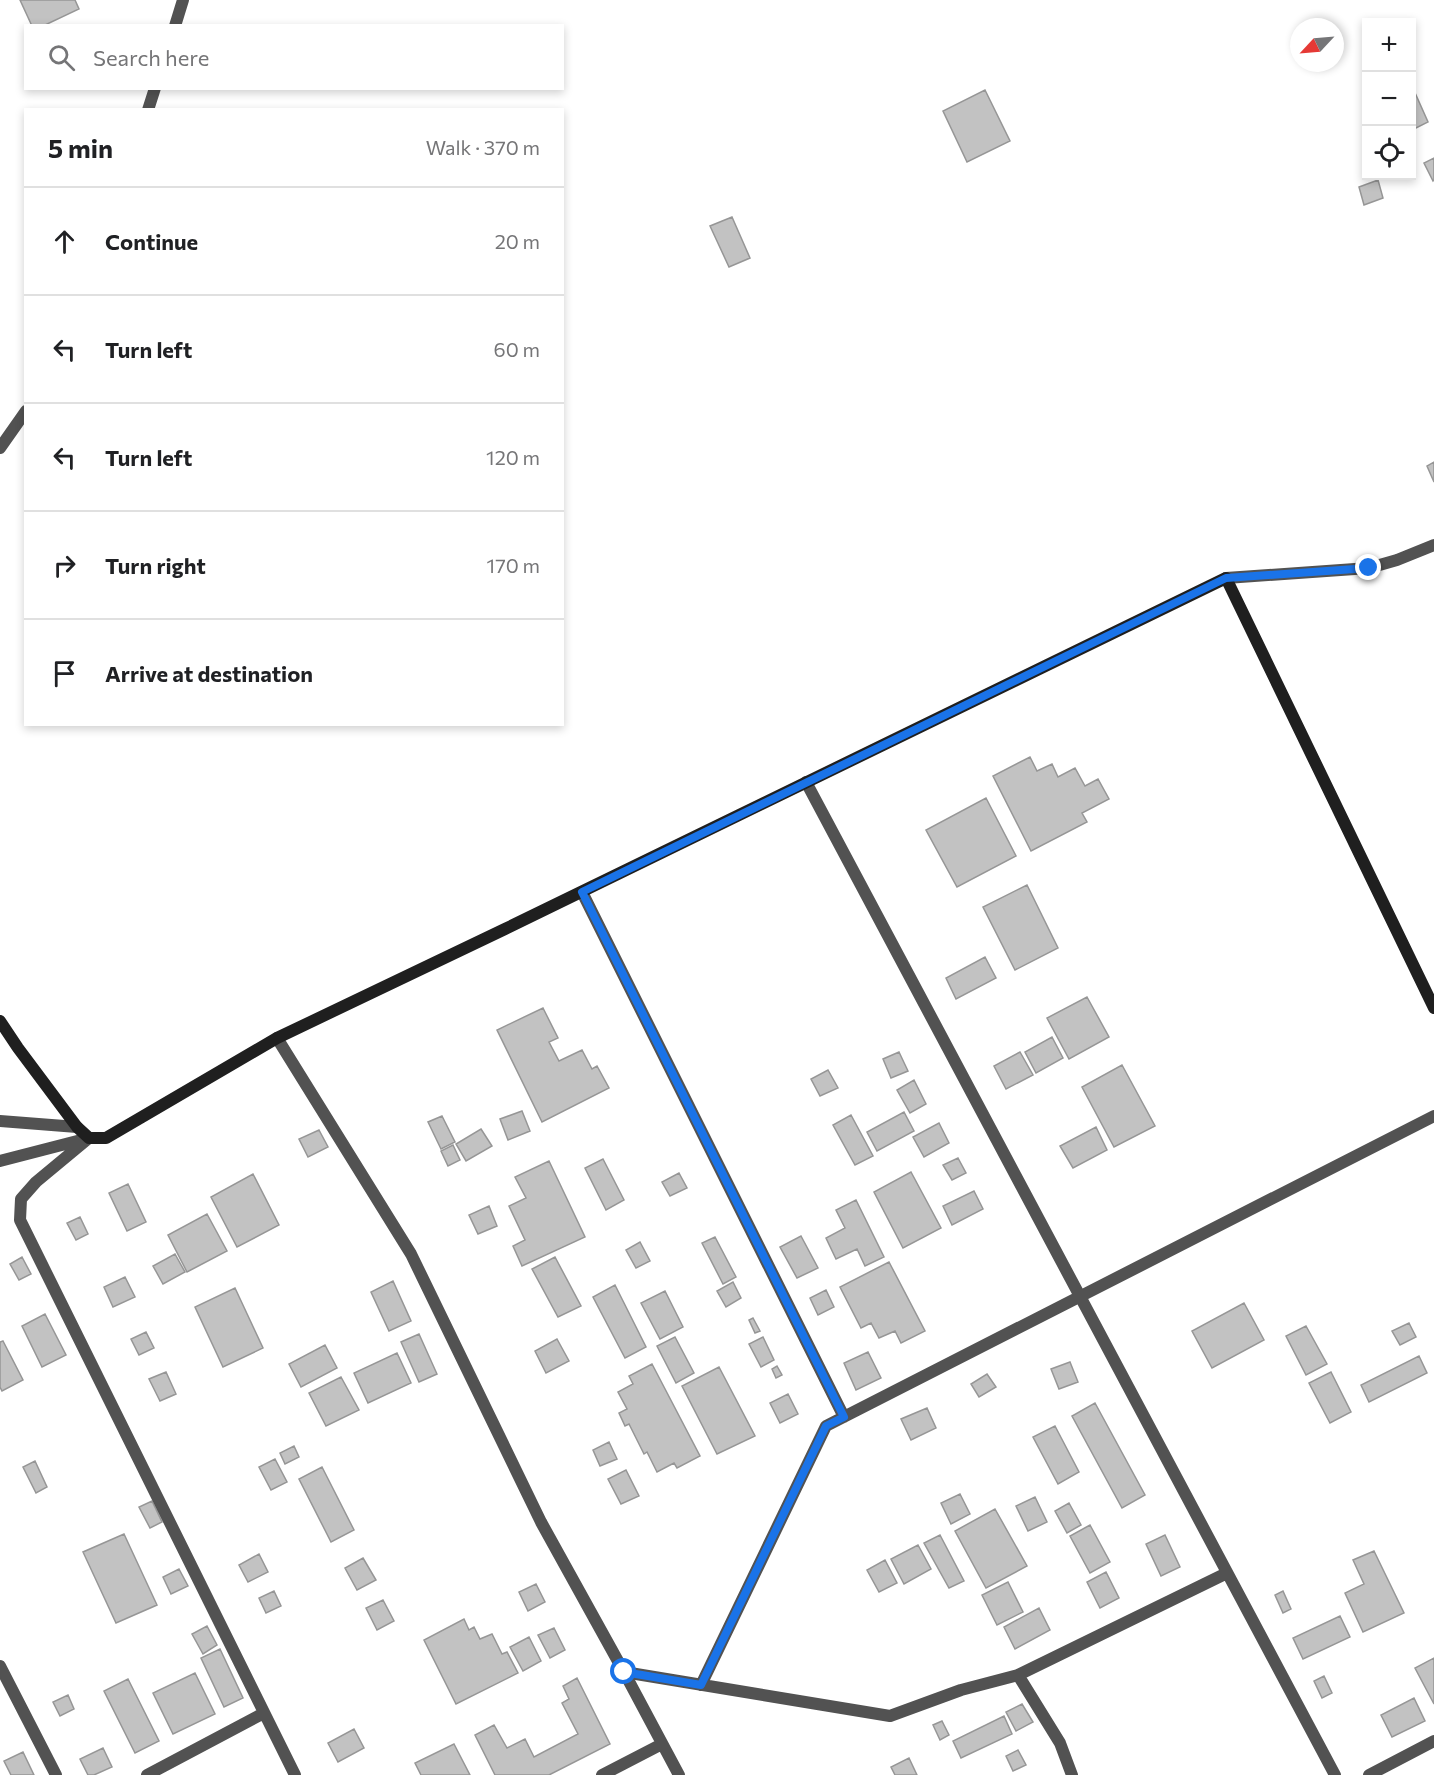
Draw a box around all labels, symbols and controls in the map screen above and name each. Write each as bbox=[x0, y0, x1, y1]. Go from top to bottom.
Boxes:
north arrow bbox=[1290, 18, 1344, 72]
map controls bbox=[1362, 18, 1416, 180]
button: + bbox=[1362, 18, 1416, 72]
search box bbox=[24, 24, 564, 90]
icon: search bbox=[45, 41, 78, 74]
text: Search here bbox=[93, 44, 209, 71]
button: − bbox=[1362, 72, 1416, 126]
button: locate bbox=[1362, 126, 1416, 180]
text: 5 min bbox=[48, 132, 113, 163]
text: Walk · 370 m bbox=[426, 135, 540, 159]
icon: ahead bbox=[48, 225, 81, 258]
text: Continue bbox=[105, 228, 198, 255]
text: 20 m bbox=[495, 229, 540, 253]
icon: left bbox=[48, 333, 81, 366]
text: Turn left bbox=[105, 336, 192, 363]
text: 60 m bbox=[494, 337, 540, 361]
icon: left bbox=[48, 441, 81, 474]
text: Turn left bbox=[105, 444, 192, 471]
text: 120 m bbox=[486, 445, 540, 469]
icon: right bbox=[48, 549, 81, 582]
text: Turn right bbox=[105, 552, 206, 579]
text: 170 m bbox=[487, 553, 540, 577]
route end bbox=[1355, 554, 1381, 580]
icon: arrive bbox=[48, 657, 81, 690]
text: Arrive at destination bbox=[105, 660, 313, 687]
route start bbox=[610, 1658, 636, 1684]

